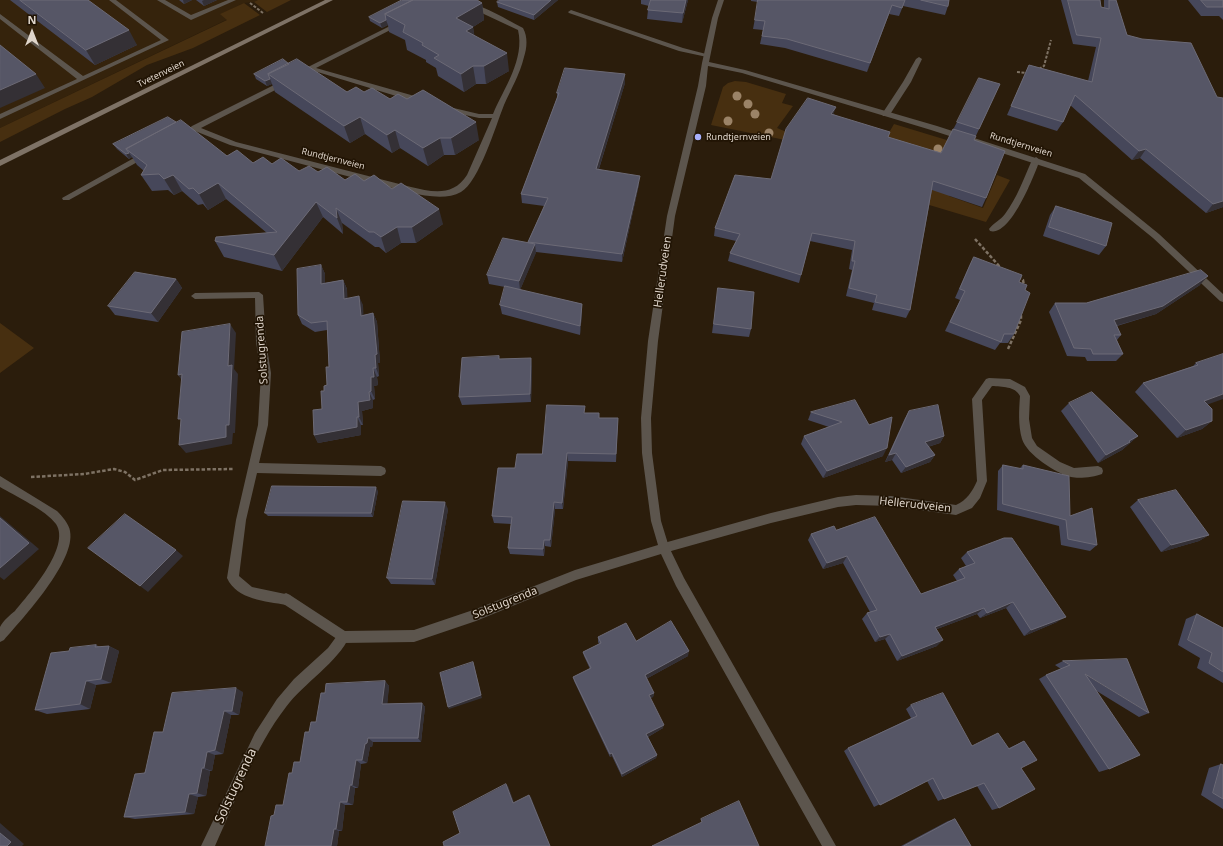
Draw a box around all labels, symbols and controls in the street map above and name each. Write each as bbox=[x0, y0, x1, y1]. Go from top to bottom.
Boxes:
north arrow bbox=[12, 12, 52, 52]
text: N bbox=[28, 12, 36, 27]
street label: Tvetenveien bbox=[136, 58, 186, 90]
street label: Rundtjernveien bbox=[988, 130, 1054, 160]
marker: Rundtjernveien bbox=[693, 132, 703, 142]
place label: Rundtjernveien bbox=[706, 132, 771, 142]
street label: Rundtjernveien bbox=[300, 146, 366, 172]
street label: Hellerudveien bbox=[651, 235, 675, 309]
street label: Solstugrenda bbox=[253, 315, 271, 385]
street label: Hellerudveien bbox=[879, 495, 951, 515]
street label: Solstugrenda bbox=[471, 584, 539, 622]
street label: Solstugrenda bbox=[212, 746, 260, 826]

